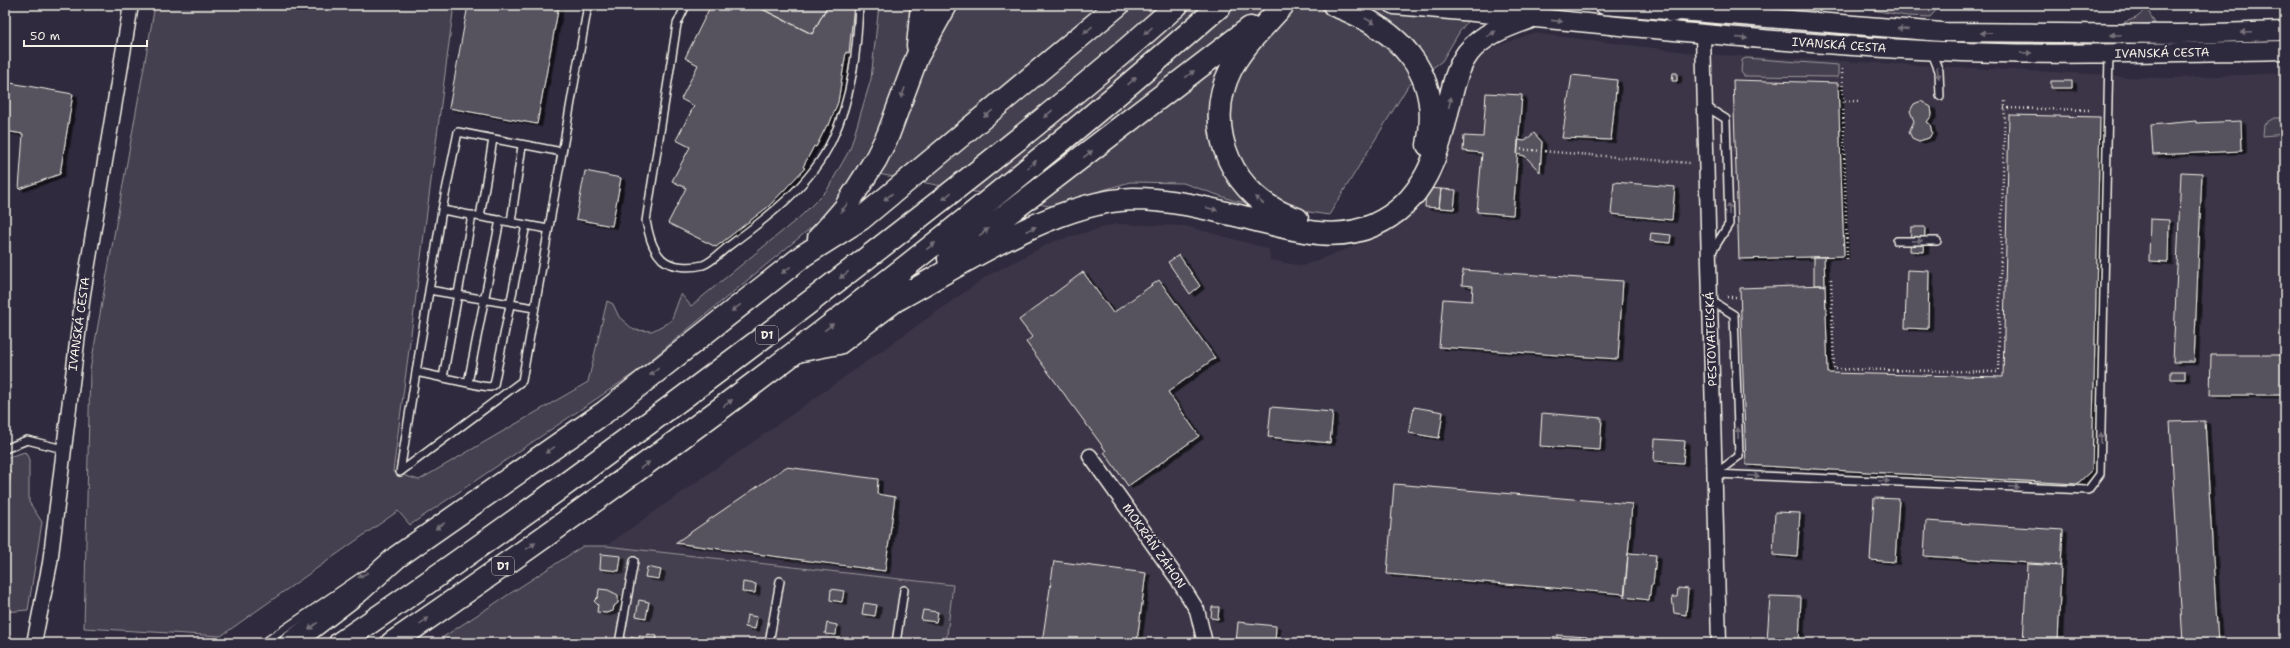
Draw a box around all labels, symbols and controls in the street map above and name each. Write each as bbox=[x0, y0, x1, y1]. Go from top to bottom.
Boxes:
one-way arrow bbox=[1364, 17, 1376, 24]
one-way arrow bbox=[1551, 17, 1563, 24]
scale bar bbox=[24, 22, 147, 48]
one-way arrow bbox=[1083, 26, 1093, 35]
one-way arrow bbox=[1143, 26, 1153, 36]
one-way arrow bbox=[1897, 26, 1909, 32]
text: 50 m bbox=[30, 28, 60, 44]
one-way arrow bbox=[2239, 29, 2252, 35]
one-way arrow bbox=[1486, 30, 1496, 38]
one-way arrow bbox=[1979, 30, 1992, 36]
one-way arrow bbox=[2109, 32, 2122, 38]
one-way arrow bbox=[1736, 34, 1748, 41]
street label: IVANSKÁ CESTA bbox=[1791, 34, 1887, 56]
street label: IVANSKÁ CESTA bbox=[2115, 44, 2210, 62]
one-way arrow bbox=[2020, 50, 2033, 56]
one-way arrow bbox=[1936, 67, 1942, 79]
one-way arrow bbox=[1185, 70, 1196, 79]
one-way arrow bbox=[1127, 77, 1137, 86]
one-way arrow bbox=[900, 88, 906, 100]
one-way arrow bbox=[1447, 96, 1453, 108]
one-way arrow bbox=[983, 109, 994, 118]
one-way arrow bbox=[1043, 110, 1053, 119]
one-way arrow bbox=[1082, 150, 1093, 158]
one-way arrow bbox=[1027, 160, 1038, 169]
one-way arrow bbox=[883, 192, 893, 201]
one-way arrow bbox=[942, 192, 953, 201]
one-way arrow bbox=[1253, 195, 1264, 204]
one-way arrow bbox=[839, 203, 848, 214]
one-way arrow bbox=[1725, 203, 1732, 215]
one-way arrow bbox=[1206, 207, 1218, 213]
one-way arrow bbox=[1026, 225, 1038, 231]
one-way arrow bbox=[979, 229, 989, 237]
one-way arrow bbox=[1911, 238, 1924, 244]
one-way arrow bbox=[925, 242, 936, 250]
one-way arrow bbox=[780, 265, 791, 274]
one-way arrow bbox=[839, 271, 850, 280]
street label: IVANSKÁ CESTA bbox=[64, 276, 94, 372]
street label: PESTOVATEĽSKÁ bbox=[1701, 291, 1721, 387]
one-way arrow bbox=[731, 304, 742, 312]
one-way arrow bbox=[824, 322, 835, 331]
road number: D1 bbox=[756, 326, 778, 344]
one-way arrow bbox=[649, 368, 660, 377]
one-way arrow bbox=[723, 399, 734, 408]
one-way arrow bbox=[1735, 426, 1741, 439]
one-way arrow bbox=[2097, 432, 2104, 444]
one-way arrow bbox=[545, 446, 555, 454]
one-way arrow bbox=[640, 461, 650, 469]
one-way arrow bbox=[1748, 473, 1761, 479]
one-way arrow bbox=[1878, 478, 1890, 485]
one-way arrow bbox=[2008, 484, 2021, 490]
street label: MOKRÁŇ ZÁHON bbox=[1119, 500, 1189, 592]
one-way arrow bbox=[434, 522, 445, 530]
one-way arrow bbox=[525, 542, 536, 550]
road number: D1 bbox=[492, 557, 514, 575]
one-way arrow bbox=[357, 572, 369, 579]
one-way arrow bbox=[419, 617, 430, 625]
one-way arrow bbox=[308, 622, 319, 630]

